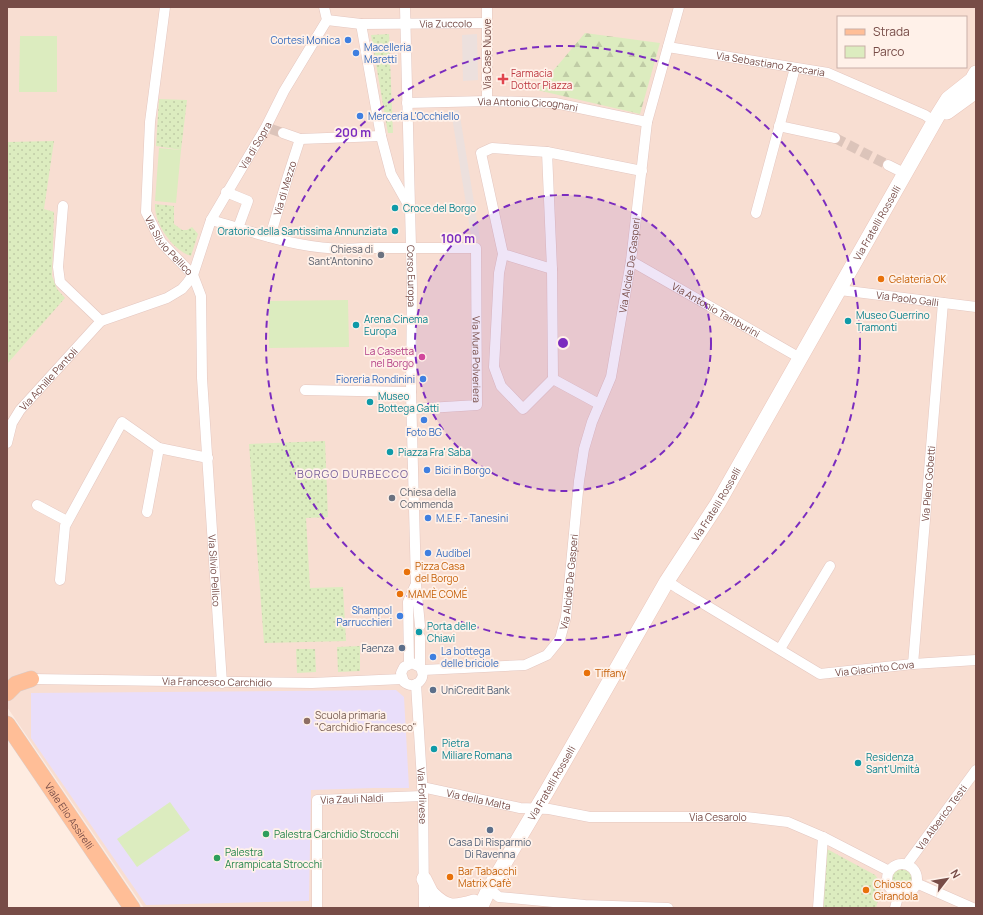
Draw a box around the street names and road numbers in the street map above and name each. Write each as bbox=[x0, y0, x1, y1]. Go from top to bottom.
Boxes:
street label: Via Zuccolo bbox=[419, 16, 472, 31]
street label: Via Case Nuove bbox=[480, 18, 494, 89]
street label: Via Sebastiano Zaccaria bbox=[715, 48, 826, 79]
street label: Via Antonio Cicognani bbox=[478, 94, 579, 115]
street label: Via di Sopra bbox=[236, 119, 275, 172]
street label: Via di Mezzo bbox=[270, 159, 300, 217]
street label: Via Fratelli Rosselli bbox=[850, 183, 904, 263]
street label: Via Silvio Pellico bbox=[142, 213, 196, 278]
street label: Via Alcide De Gasperi bbox=[615, 217, 643, 314]
street label: Corso Europa bbox=[404, 245, 419, 307]
street label: Via Antonio Tamburini bbox=[669, 279, 763, 341]
street label: Via Paolo Galli bbox=[875, 288, 940, 309]
street label: Via Mura Polveriera bbox=[469, 316, 484, 403]
street label: Via Achille Pantoli bbox=[16, 344, 81, 413]
street label: Via Piero Gobetti bbox=[918, 445, 938, 522]
street label: Via Fratelli Rosselli bbox=[688, 465, 744, 544]
street label: Via Alcide De Gasperi bbox=[556, 533, 581, 631]
street label: Via Silvio Pellico bbox=[205, 534, 224, 607]
street label: Via Giacinto Cova bbox=[834, 657, 915, 679]
street label: Via Francesco Carchidio bbox=[162, 674, 272, 689]
street label: Via Fratelli Rosselli bbox=[524, 743, 578, 823]
street label: Via Forlivese bbox=[414, 767, 430, 824]
street label: Viale Elio Assirelli bbox=[42, 780, 97, 852]
street label: Via Alberico Testi bbox=[913, 782, 970, 853]
street label: Via della Malta bbox=[445, 785, 512, 813]
street label: Via Zauli Naldi bbox=[320, 790, 384, 807]
street label: Via Cesarolo bbox=[689, 810, 747, 824]

